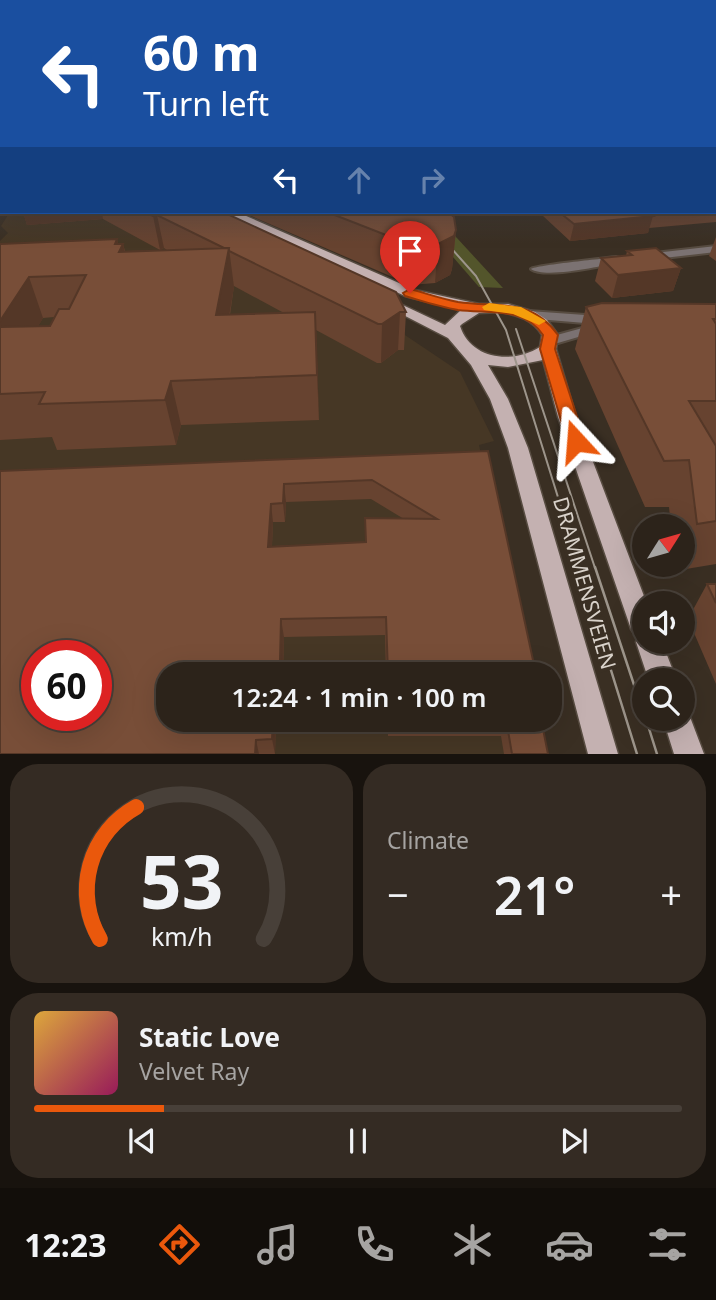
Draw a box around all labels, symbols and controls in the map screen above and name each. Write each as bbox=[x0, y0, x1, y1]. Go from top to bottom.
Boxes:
text: 60 m bbox=[143, 19, 260, 85]
icon: left bbox=[28, 28, 119, 119]
text: Turn left bbox=[143, 82, 269, 125]
icon: left bbox=[267, 161, 305, 199]
icon: ahead bbox=[340, 161, 378, 199]
icon: right bbox=[413, 161, 451, 199]
pin bbox=[380, 221, 440, 293]
icon: arrive bbox=[391, 232, 429, 270]
position arrow bbox=[539, 404, 613, 478]
street label: DRAMMENSVEIEN bbox=[547, 494, 623, 672]
north arrow bbox=[632, 514, 695, 578]
map controls bbox=[632, 514, 695, 731]
button: sound bbox=[632, 591, 695, 654]
speed limit sign: 60 bbox=[21, 640, 112, 731]
button: search bbox=[632, 668, 695, 731]
text: 12:24 · 1 min · 100 m bbox=[232, 679, 486, 715]
text: Climate bbox=[387, 824, 469, 856]
text: 53 bbox=[140, 832, 223, 931]
text: 21° bbox=[494, 859, 575, 930]
text: − bbox=[387, 868, 409, 920]
text: + bbox=[660, 868, 682, 920]
text: km/h bbox=[151, 919, 212, 953]
text: Static Love bbox=[139, 1019, 280, 1055]
text: Velvet Ray bbox=[139, 1055, 249, 1087]
icon: previous bbox=[123, 1122, 161, 1160]
icon: pause bbox=[339, 1122, 377, 1160]
icon: next bbox=[555, 1122, 593, 1160]
icon: directions bbox=[155, 1220, 204, 1269]
icon: music bbox=[253, 1220, 302, 1269]
icon: phone bbox=[350, 1220, 399, 1269]
icon: climate bbox=[448, 1220, 497, 1269]
icon: car bbox=[545, 1220, 594, 1269]
icon: filters bbox=[643, 1220, 692, 1269]
text: 12:23 bbox=[24, 1223, 106, 1266]

